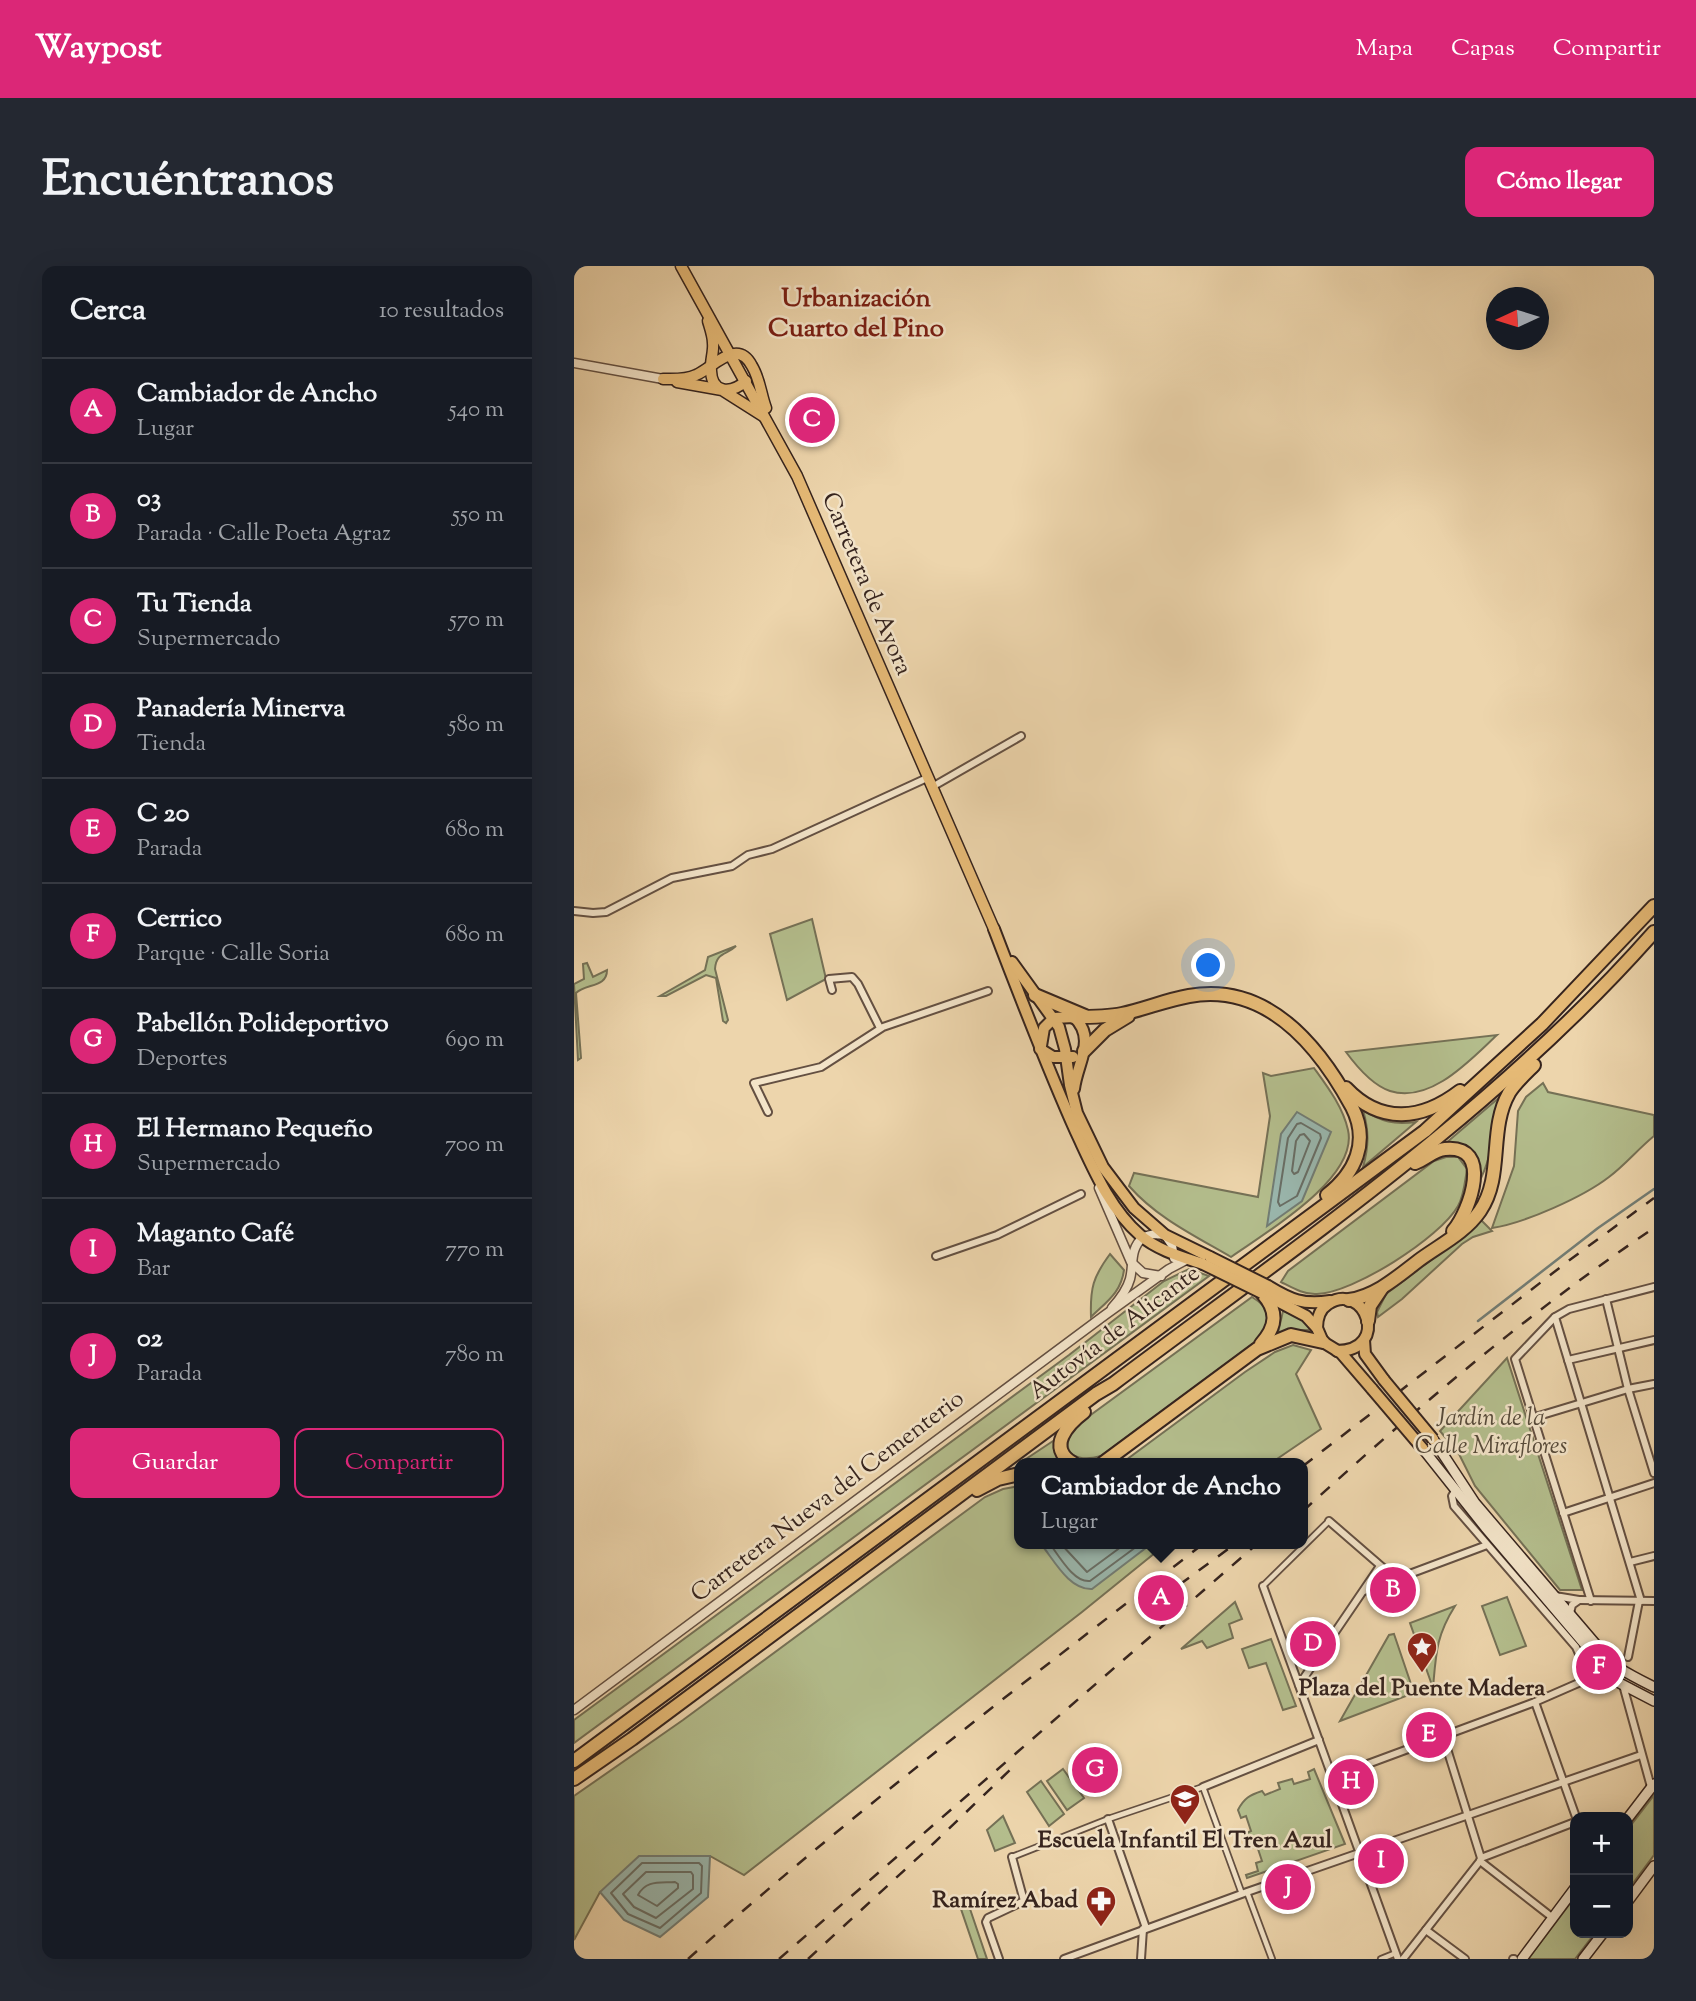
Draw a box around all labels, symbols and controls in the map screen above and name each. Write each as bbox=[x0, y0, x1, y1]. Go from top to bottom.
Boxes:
text: Waypost bbox=[35, 25, 162, 73]
text: Mapa bbox=[1356, 32, 1413, 66]
text: Capas bbox=[1451, 32, 1515, 66]
text: Compartir bbox=[1553, 32, 1661, 66]
text: Encuéntranos bbox=[42, 147, 334, 217]
button: Cómo llegar bbox=[1465, 147, 1654, 217]
district label: Urbanización Cuarto del Pino bbox=[768, 281, 944, 348]
north arrow bbox=[1486, 287, 1549, 350]
text: Cerca bbox=[70, 290, 146, 333]
text: 10 resultados bbox=[379, 295, 504, 328]
text: Cambiador de Ancho bbox=[137, 376, 377, 413]
text: A bbox=[84, 394, 102, 427]
text: 540 m bbox=[449, 394, 504, 427]
pin: C bbox=[789, 394, 835, 446]
text: Lugar bbox=[137, 413, 194, 446]
text: 03 bbox=[137, 481, 161, 518]
street label: Carretera de Ayora bbox=[812, 487, 920, 681]
text: B bbox=[86, 499, 100, 532]
text: 550 m bbox=[452, 499, 504, 532]
text: Parada · Calle Poeta Agraz bbox=[137, 518, 391, 551]
text: Tu Tienda bbox=[137, 586, 252, 623]
text: C bbox=[84, 604, 102, 637]
text: 570 m bbox=[449, 604, 504, 637]
text: Supermercado bbox=[137, 623, 280, 656]
text: Panadería Minerva bbox=[137, 691, 345, 728]
text: D bbox=[84, 709, 102, 742]
text: 580 m bbox=[449, 709, 504, 742]
text: Tienda bbox=[137, 728, 206, 761]
text: C 20 bbox=[137, 796, 189, 833]
text: E bbox=[86, 814, 100, 847]
text: 680 m bbox=[445, 814, 504, 847]
text: Parada bbox=[137, 833, 202, 866]
text: Cerrico bbox=[137, 901, 222, 938]
text: F bbox=[87, 919, 99, 952]
text: 680 m bbox=[445, 919, 504, 952]
text: Parque · Calle Soria bbox=[137, 938, 330, 971]
your location bbox=[1191, 948, 1225, 982]
text: Pabellón Polideportivo bbox=[137, 1006, 389, 1043]
text: G bbox=[84, 1024, 102, 1057]
text: 690 m bbox=[445, 1024, 504, 1057]
text: Deportes bbox=[137, 1043, 227, 1076]
text: El Hermano Pequeño bbox=[137, 1111, 373, 1148]
text: H bbox=[84, 1129, 102, 1162]
text: 700 m bbox=[445, 1129, 504, 1162]
text: Supermercado bbox=[137, 1148, 280, 1181]
text: Maganto Café bbox=[137, 1216, 294, 1253]
text: I bbox=[89, 1234, 97, 1267]
text: 770 m bbox=[445, 1234, 504, 1267]
text: Bar bbox=[137, 1253, 170, 1286]
street label: Autovía de Alicante bbox=[1022, 1257, 1208, 1409]
text: 02 bbox=[137, 1321, 163, 1358]
text: J bbox=[90, 1339, 96, 1372]
text: 780 m bbox=[445, 1339, 504, 1372]
text: Parada bbox=[137, 1358, 202, 1391]
street label: Carretera Nueva del Cementerio bbox=[684, 1383, 972, 1611]
park label: Jardín de la Calle Miraflores bbox=[1415, 1402, 1567, 1464]
button: Guardar bbox=[70, 1428, 280, 1498]
button: Compartir bbox=[294, 1428, 504, 1498]
popup bbox=[1014, 1458, 1308, 1549]
text: Cambiador de Ancho bbox=[1041, 1469, 1281, 1506]
text: Lugar bbox=[1041, 1506, 1098, 1539]
pin: B bbox=[1370, 1564, 1416, 1616]
pin: A bbox=[1138, 1572, 1184, 1624]
pin: D bbox=[1290, 1618, 1336, 1670]
place icon: Plaza del Puente Madera bbox=[1405, 1630, 1439, 1674]
pin: F bbox=[1576, 1641, 1622, 1693]
place label: Plaza del Puente Madera bbox=[1299, 1672, 1546, 1706]
pin: E bbox=[1406, 1709, 1452, 1761]
pin: G bbox=[1072, 1744, 1118, 1796]
pin: H bbox=[1328, 1756, 1374, 1808]
school or university icon: Escuela Infantil El Tren Azul bbox=[1168, 1782, 1202, 1826]
map controls bbox=[1570, 1812, 1633, 1938]
button: + bbox=[1570, 1812, 1633, 1875]
place label: Escuela Infantil El Tren Azul bbox=[1038, 1824, 1332, 1858]
pin: I bbox=[1358, 1835, 1404, 1887]
pin: J bbox=[1265, 1861, 1311, 1913]
button: − bbox=[1570, 1875, 1633, 1938]
place label: Ramírez Abad bbox=[932, 1884, 1078, 1918]
pharmacy icon: Ramírez Abad bbox=[1084, 1884, 1118, 1928]

